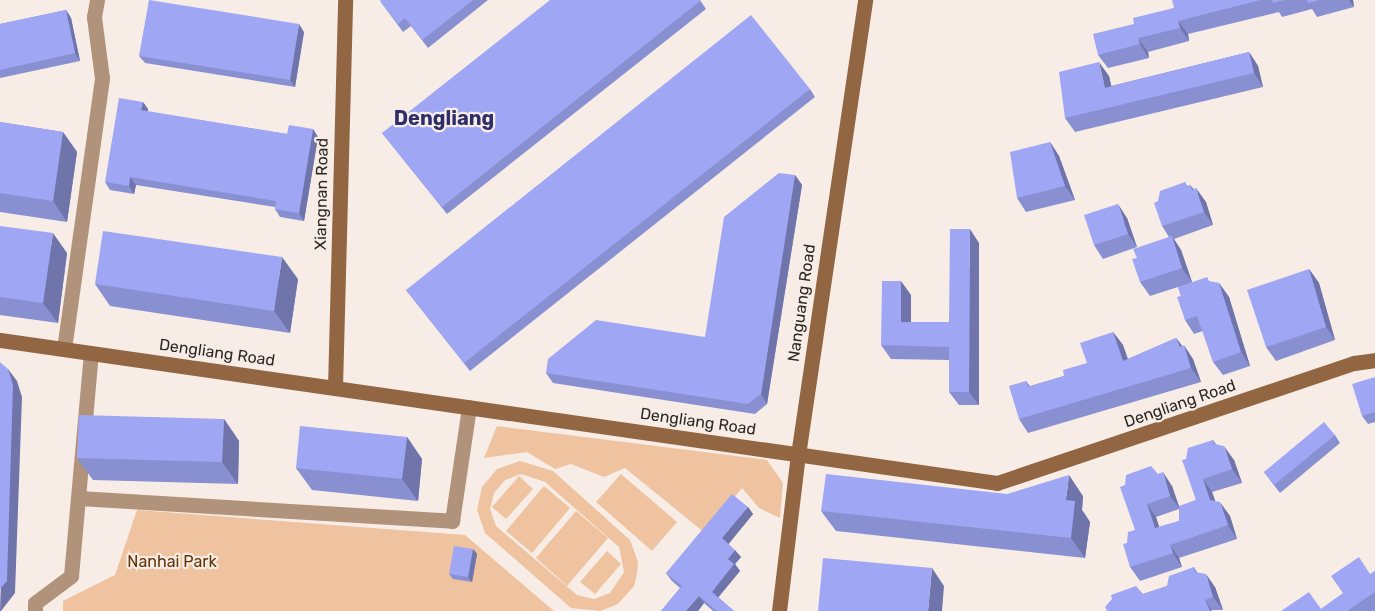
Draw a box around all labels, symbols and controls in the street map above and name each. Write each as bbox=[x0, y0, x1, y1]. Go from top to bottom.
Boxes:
district label: Dengliang bbox=[394, 106, 494, 130]
street label: Xiangnan Road bbox=[311, 138, 333, 250]
street label: Nanguang Road bbox=[784, 243, 820, 363]
street label: Dengliang Road bbox=[158, 335, 276, 371]
street label: Dengliang Road bbox=[1122, 376, 1238, 432]
street label: Dengliang Road bbox=[639, 404, 757, 440]
park label: Nanhai Park bbox=[127, 552, 217, 572]

